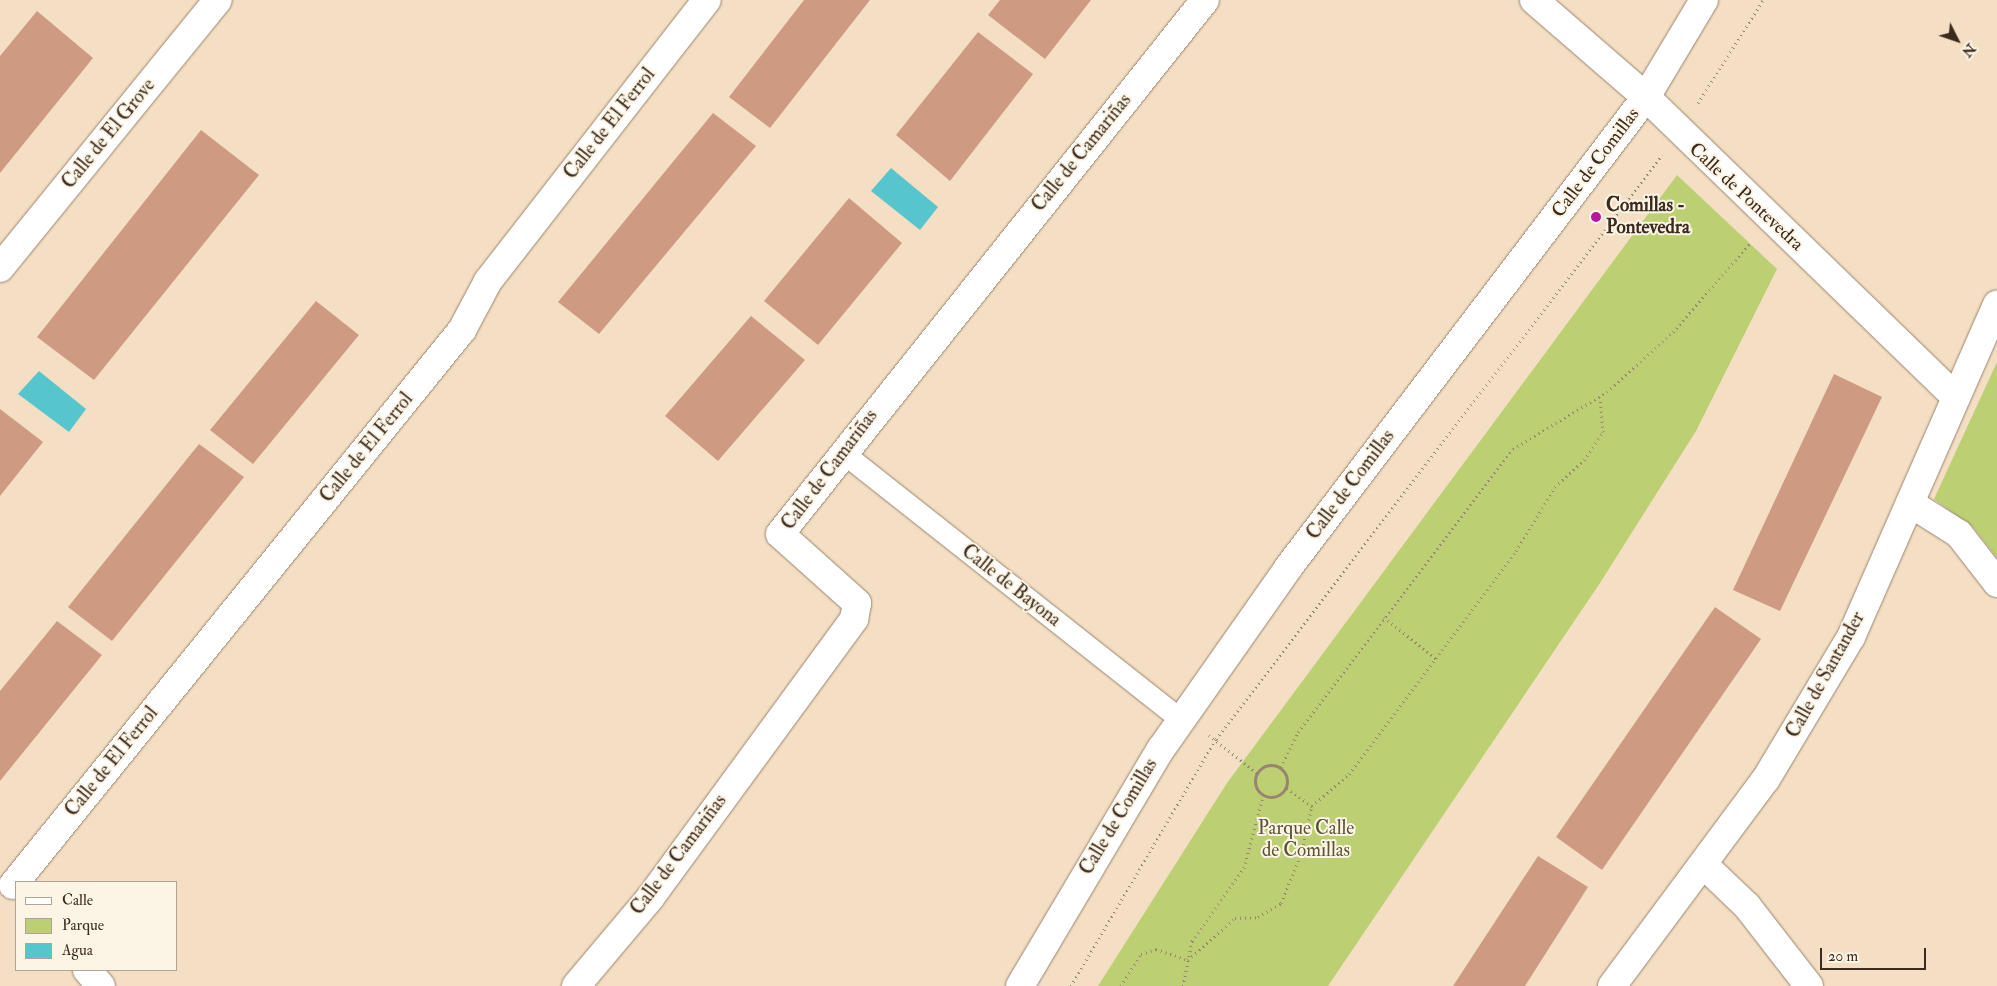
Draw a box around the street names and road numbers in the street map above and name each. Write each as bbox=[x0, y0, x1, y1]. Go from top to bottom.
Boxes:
street label: Calle de El Ferrol bbox=[560, 64, 660, 184]
street label: Calle de El Grove bbox=[58, 74, 160, 194]
street label: Calle de Camariñas bbox=[1028, 89, 1136, 217]
street label: Calle de Comillas bbox=[1547, 104, 1645, 222]
street label: Calle de Pontevedra bbox=[1684, 138, 1808, 256]
street label: Calle de El Ferrol bbox=[316, 389, 418, 507]
street label: Calle de Camariñas bbox=[777, 405, 883, 535]
street label: Calle de Comillas bbox=[1302, 426, 1400, 544]
street label: Calle de Bayona bbox=[957, 540, 1065, 632]
street label: Calle de Santander bbox=[1782, 608, 1870, 742]
street label: Calle de El Ferrol bbox=[61, 703, 163, 821]
street label: Calle de Comillas bbox=[1075, 755, 1163, 879]
street label: Calle de Camariñas bbox=[626, 790, 732, 920]

